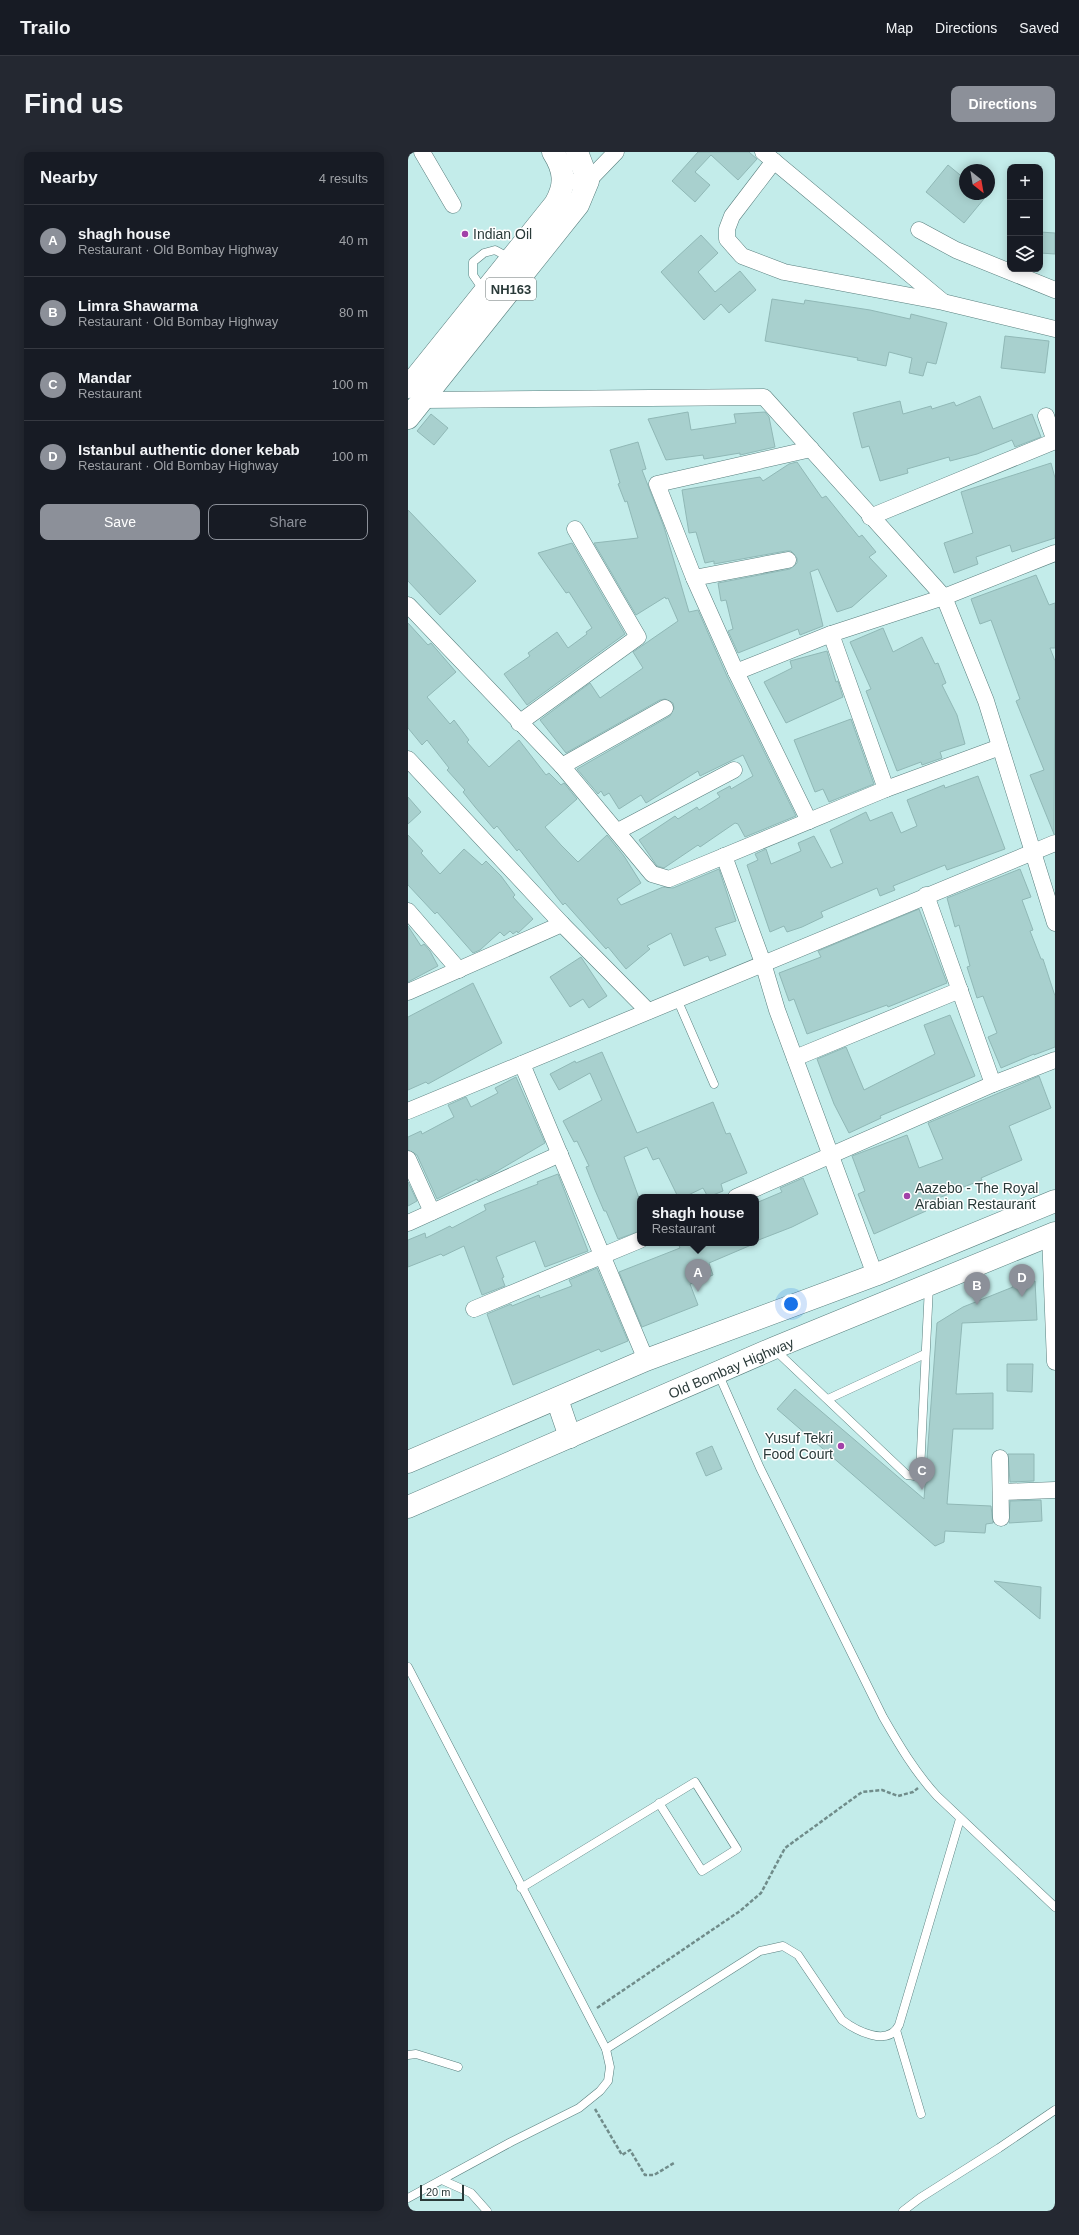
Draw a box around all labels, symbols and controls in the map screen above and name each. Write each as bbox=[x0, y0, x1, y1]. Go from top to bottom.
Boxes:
text: Trailo bbox=[20, 17, 71, 38]
text: Map bbox=[886, 20, 913, 36]
text: Directions bbox=[935, 20, 997, 36]
text: Saved bbox=[1019, 20, 1059, 36]
button: Directions bbox=[951, 86, 1055, 122]
text: Find us bbox=[24, 88, 124, 119]
north arrow bbox=[959, 164, 995, 200]
map controls bbox=[1007, 164, 1043, 272]
button: + bbox=[1007, 164, 1043, 200]
text: Nearby bbox=[40, 168, 98, 187]
text: 4 results bbox=[319, 171, 368, 186]
button: − bbox=[1007, 200, 1043, 236]
text: shagh house bbox=[78, 225, 171, 242]
place label: Indian Oil bbox=[473, 226, 532, 242]
marker: Indian Oil bbox=[460, 229, 470, 239]
text: A bbox=[48, 233, 58, 248]
text: 40 m bbox=[339, 233, 368, 248]
button: layers bbox=[1007, 236, 1043, 272]
text: Restaurant · Old Bombay Highway bbox=[78, 242, 278, 257]
road number: NH163 bbox=[486, 278, 536, 300]
text: Limra Shawarma bbox=[78, 297, 198, 314]
text: B bbox=[48, 305, 58, 320]
text: 80 m bbox=[339, 305, 368, 320]
text: Restaurant · Old Bombay Highway bbox=[78, 314, 278, 329]
text: Mandar bbox=[78, 369, 131, 386]
text: C bbox=[48, 377, 58, 392]
text: 100 m bbox=[332, 377, 368, 392]
text: Restaurant bbox=[78, 386, 142, 401]
text: Istanbul authentic doner kebab bbox=[78, 441, 300, 458]
text: D bbox=[48, 449, 58, 464]
text: 100 m bbox=[332, 449, 368, 464]
text: Restaurant · Old Bombay Highway bbox=[78, 458, 278, 473]
button: Save bbox=[40, 504, 200, 540]
button: Share bbox=[208, 504, 368, 540]
place label: Aazebo - The Royal Arabian Restaurant bbox=[915, 1180, 1038, 1212]
marker: Aazebo - The Royal Arabian Restaurant bbox=[902, 1191, 912, 1201]
popup bbox=[637, 1194, 759, 1246]
text: shagh house bbox=[652, 1204, 744, 1221]
text: Restaurant bbox=[652, 1221, 715, 1236]
pin: A bbox=[685, 1259, 711, 1292]
pin: D bbox=[1009, 1264, 1035, 1297]
pin: B bbox=[964, 1272, 990, 1305]
your location bbox=[781, 1294, 801, 1314]
street label: Old Bombay Highway bbox=[666, 1334, 796, 1402]
place label: Yusuf Tekri Food Court bbox=[763, 1430, 833, 1462]
marker: Yusuf Tekri Food Court bbox=[836, 1441, 846, 1451]
pin: C bbox=[909, 1457, 935, 1490]
scale bar bbox=[420, 2183, 464, 2202]
text: 20 m bbox=[426, 2186, 450, 2198]

